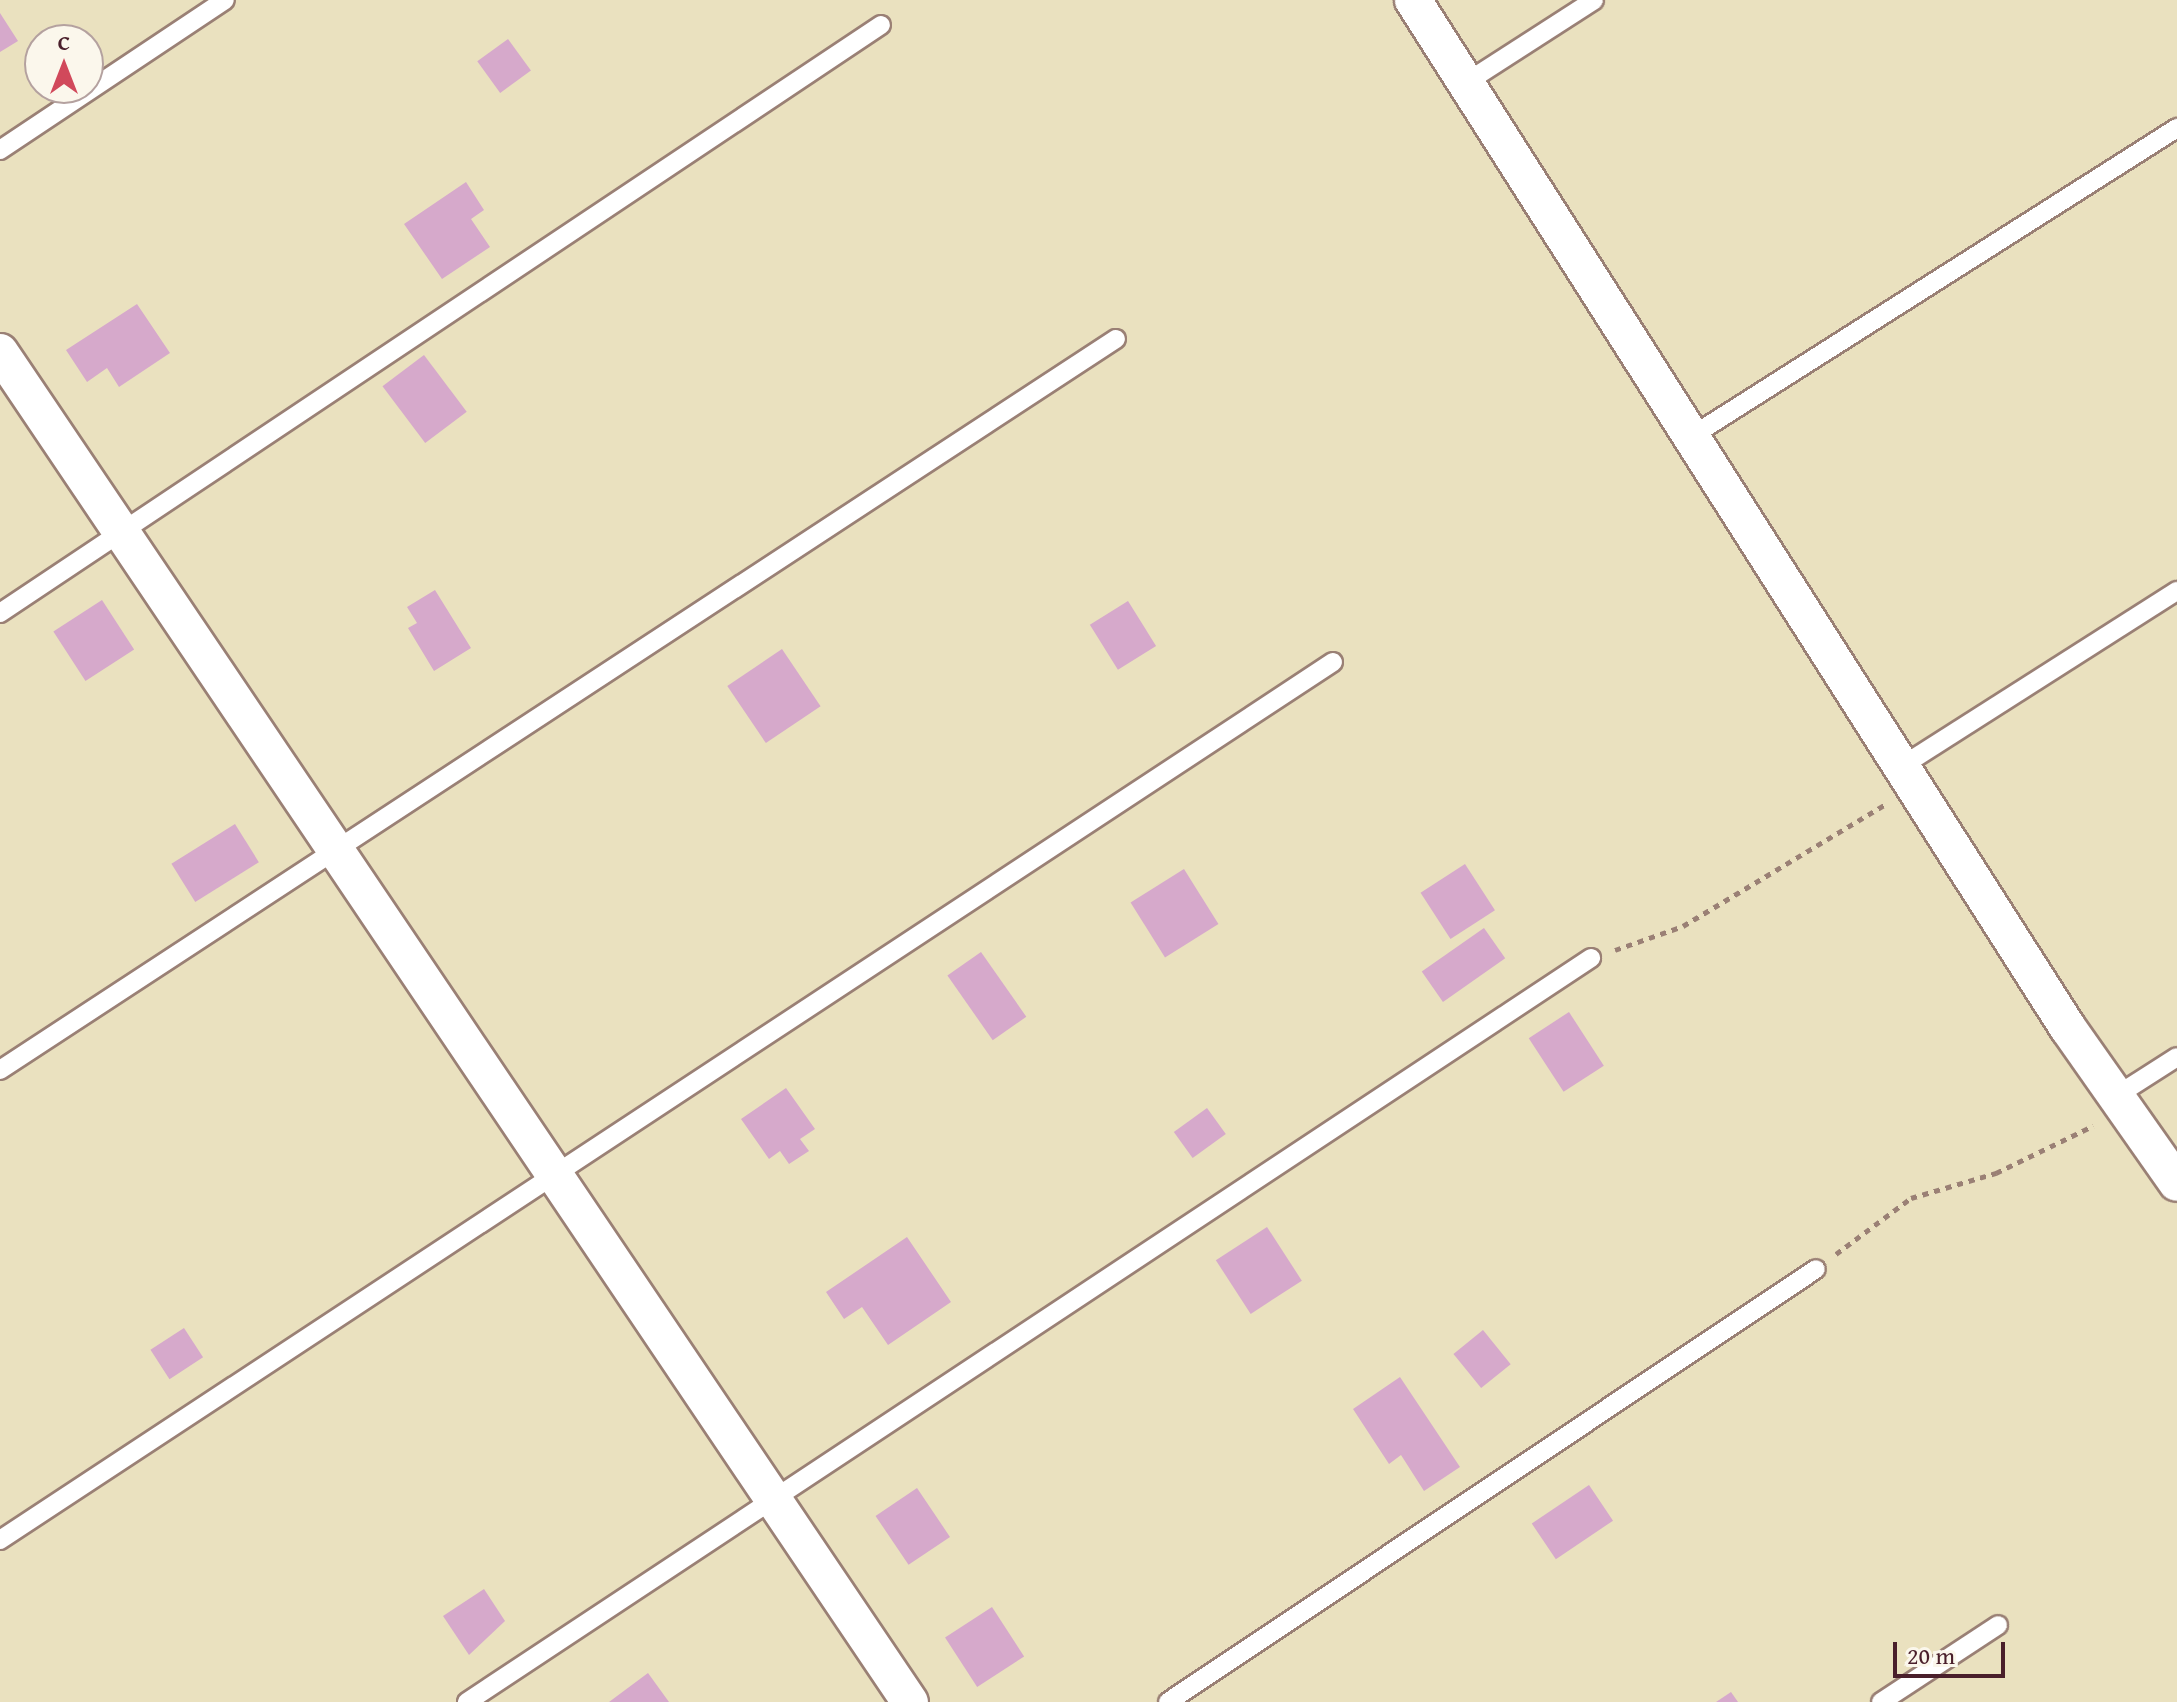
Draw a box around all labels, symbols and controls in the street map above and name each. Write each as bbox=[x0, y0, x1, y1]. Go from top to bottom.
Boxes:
north arrow bbox=[24, 24, 104, 104]
text: С bbox=[58, 26, 70, 58]
scale bar bbox=[1897, 1626, 2009, 1676]
text: 20 m bbox=[1907, 1638, 1955, 1673]

